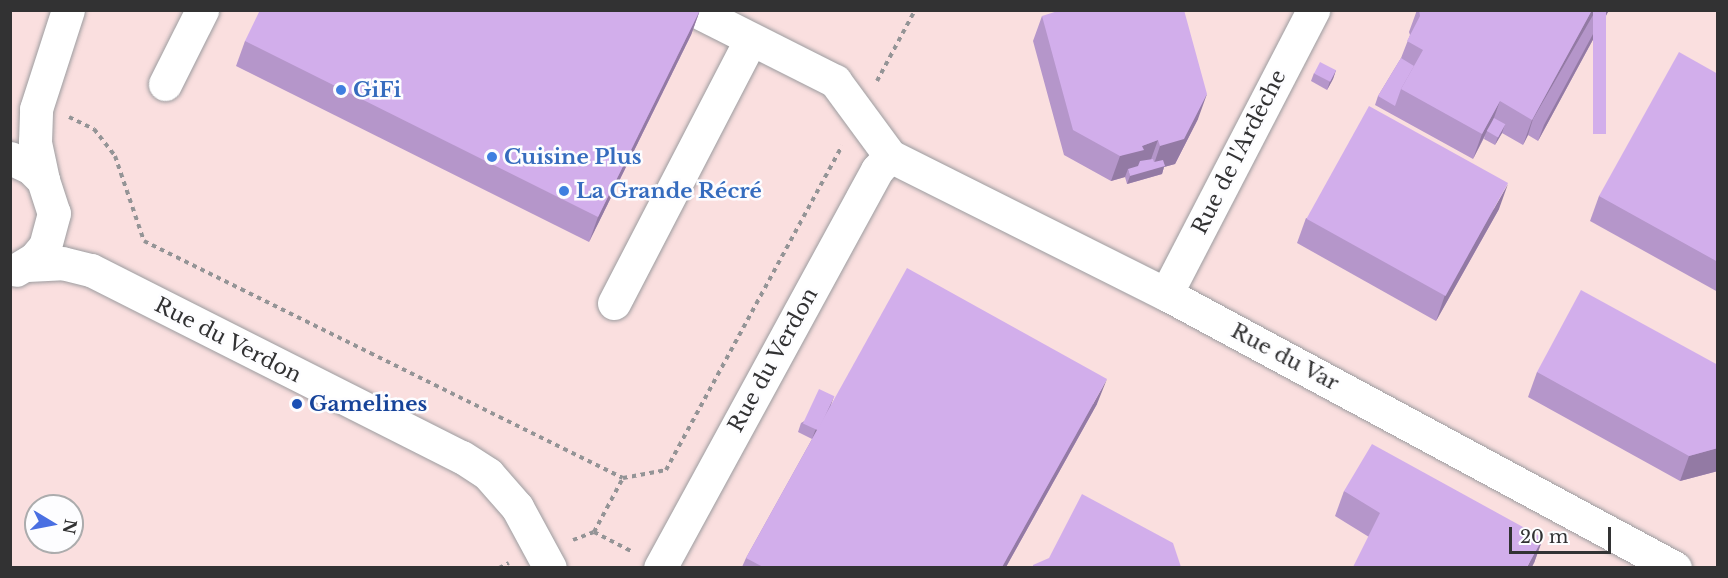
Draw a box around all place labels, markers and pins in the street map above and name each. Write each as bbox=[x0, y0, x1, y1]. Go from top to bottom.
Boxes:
place label: GiFi bbox=[353, 77, 401, 103]
marker: GiFi bbox=[334, 83, 348, 97]
place label: Cuisine Plus bbox=[504, 144, 641, 170]
marker: Cuisine Plus bbox=[485, 150, 499, 164]
place label: La Grande Récré bbox=[576, 178, 762, 204]
marker: La Grande Récré bbox=[557, 184, 571, 198]
place label: Gamelines bbox=[309, 391, 427, 417]
marker: Gamelines bbox=[290, 397, 304, 411]

